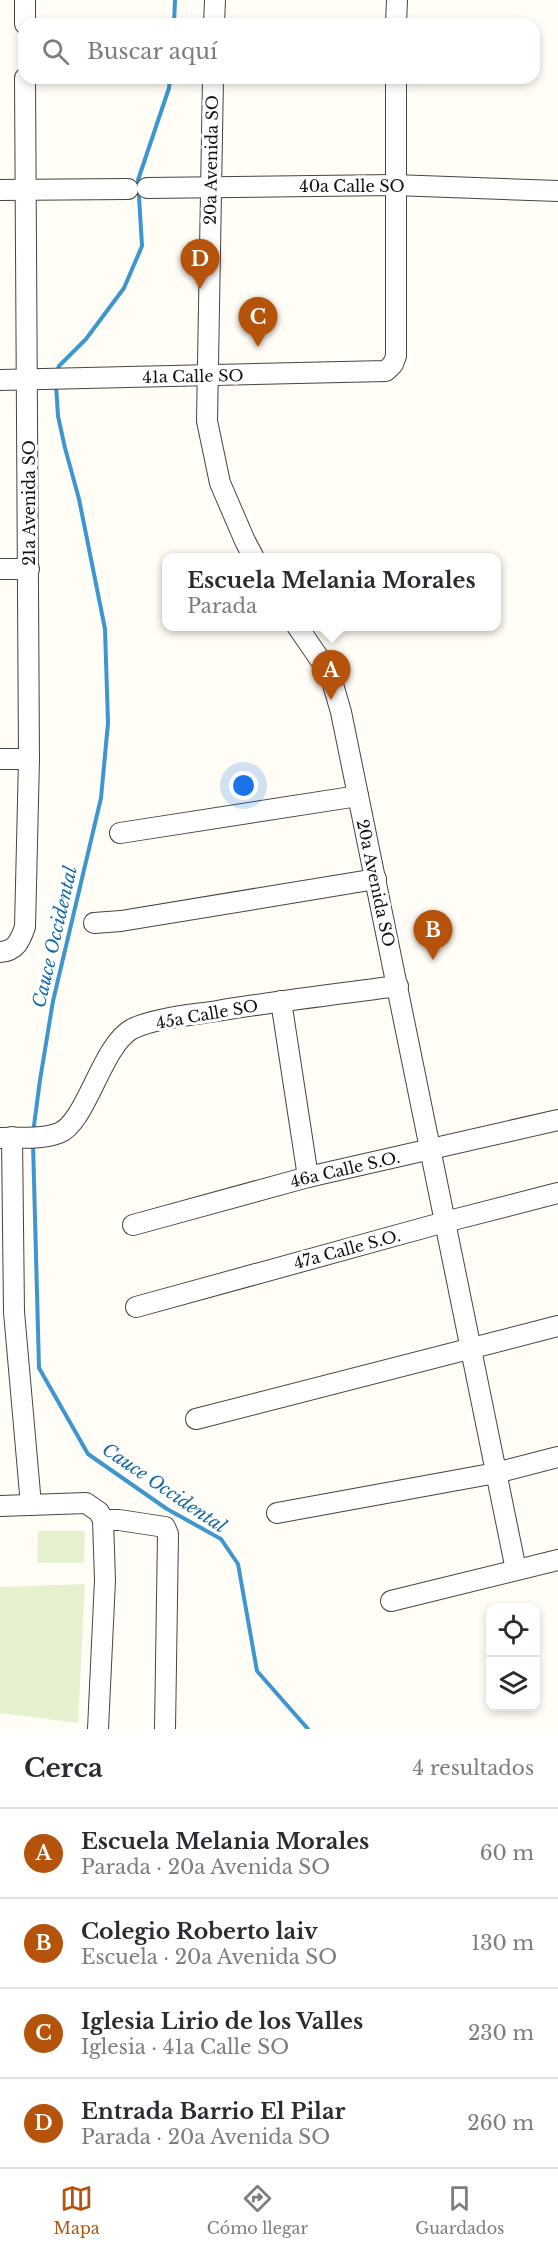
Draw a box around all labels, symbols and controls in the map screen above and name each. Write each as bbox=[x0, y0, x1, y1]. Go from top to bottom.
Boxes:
search box bbox=[18, 18, 540, 84]
icon: search bbox=[39, 35, 72, 68]
text: Buscar aquí bbox=[87, 38, 218, 65]
street label: 20a Avenida SO bbox=[200, 95, 222, 225]
street label: 40a Calle SO bbox=[299, 176, 405, 196]
pin: D bbox=[180, 240, 220, 289]
pin: C bbox=[238, 298, 278, 347]
street label: 41a Calle SO bbox=[142, 365, 244, 387]
street label: 21a Avenida SO bbox=[19, 440, 39, 566]
popup bbox=[162, 553, 501, 631]
text: Escuela Melania Morales bbox=[187, 567, 476, 594]
text: Parada bbox=[187, 594, 257, 618]
pin: A bbox=[312, 650, 350, 700]
your location bbox=[229, 771, 258, 800]
street label: 20a Avenida SO bbox=[353, 817, 399, 949]
water label: Cauce Occidental bbox=[28, 864, 82, 1010]
pin: B bbox=[414, 910, 452, 960]
street label: 45a Calle SO bbox=[155, 995, 259, 1033]
street label: 46a Calle S.O. bbox=[288, 1147, 402, 1191]
street label: 47a Calle S.O. bbox=[291, 1225, 403, 1273]
water label: Cauce Occidental bbox=[98, 1438, 230, 1538]
map controls bbox=[486, 1603, 540, 1711]
button: locate bbox=[486, 1603, 540, 1657]
button: layers bbox=[486, 1657, 540, 1711]
text: Cerca bbox=[24, 1752, 103, 1784]
text: 4 resultados bbox=[413, 1756, 534, 1780]
text: Escuela Melania Morales bbox=[81, 1828, 369, 1855]
text: A bbox=[35, 1841, 52, 1865]
text: 60 m bbox=[480, 1841, 534, 1865]
text: Parada · 20a Avenida SO bbox=[81, 1855, 330, 1879]
text: Colegio Roberto laiv bbox=[81, 1918, 318, 1945]
text: B bbox=[36, 1931, 51, 1955]
text: 130 m bbox=[471, 1931, 534, 1955]
text: Escuela · 20a Avenida SO bbox=[81, 1945, 337, 1969]
text: Iglesia Lirio de los Valles bbox=[81, 2008, 363, 2035]
text: C bbox=[35, 2021, 52, 2045]
text: 230 m bbox=[468, 2021, 534, 2045]
text: Iglesia · 41a Calle SO bbox=[81, 2035, 289, 2059]
text: Entrada Barrio El Pilar bbox=[81, 2098, 346, 2125]
text: D bbox=[34, 2111, 53, 2135]
text: 260 m bbox=[467, 2111, 534, 2135]
text: Parada · 20a Avenida SO bbox=[81, 2125, 330, 2149]
tab: Mapa bbox=[54, 2182, 100, 2238]
tab: Cómo llegar bbox=[207, 2182, 308, 2238]
tab: Guardados bbox=[415, 2182, 504, 2238]

